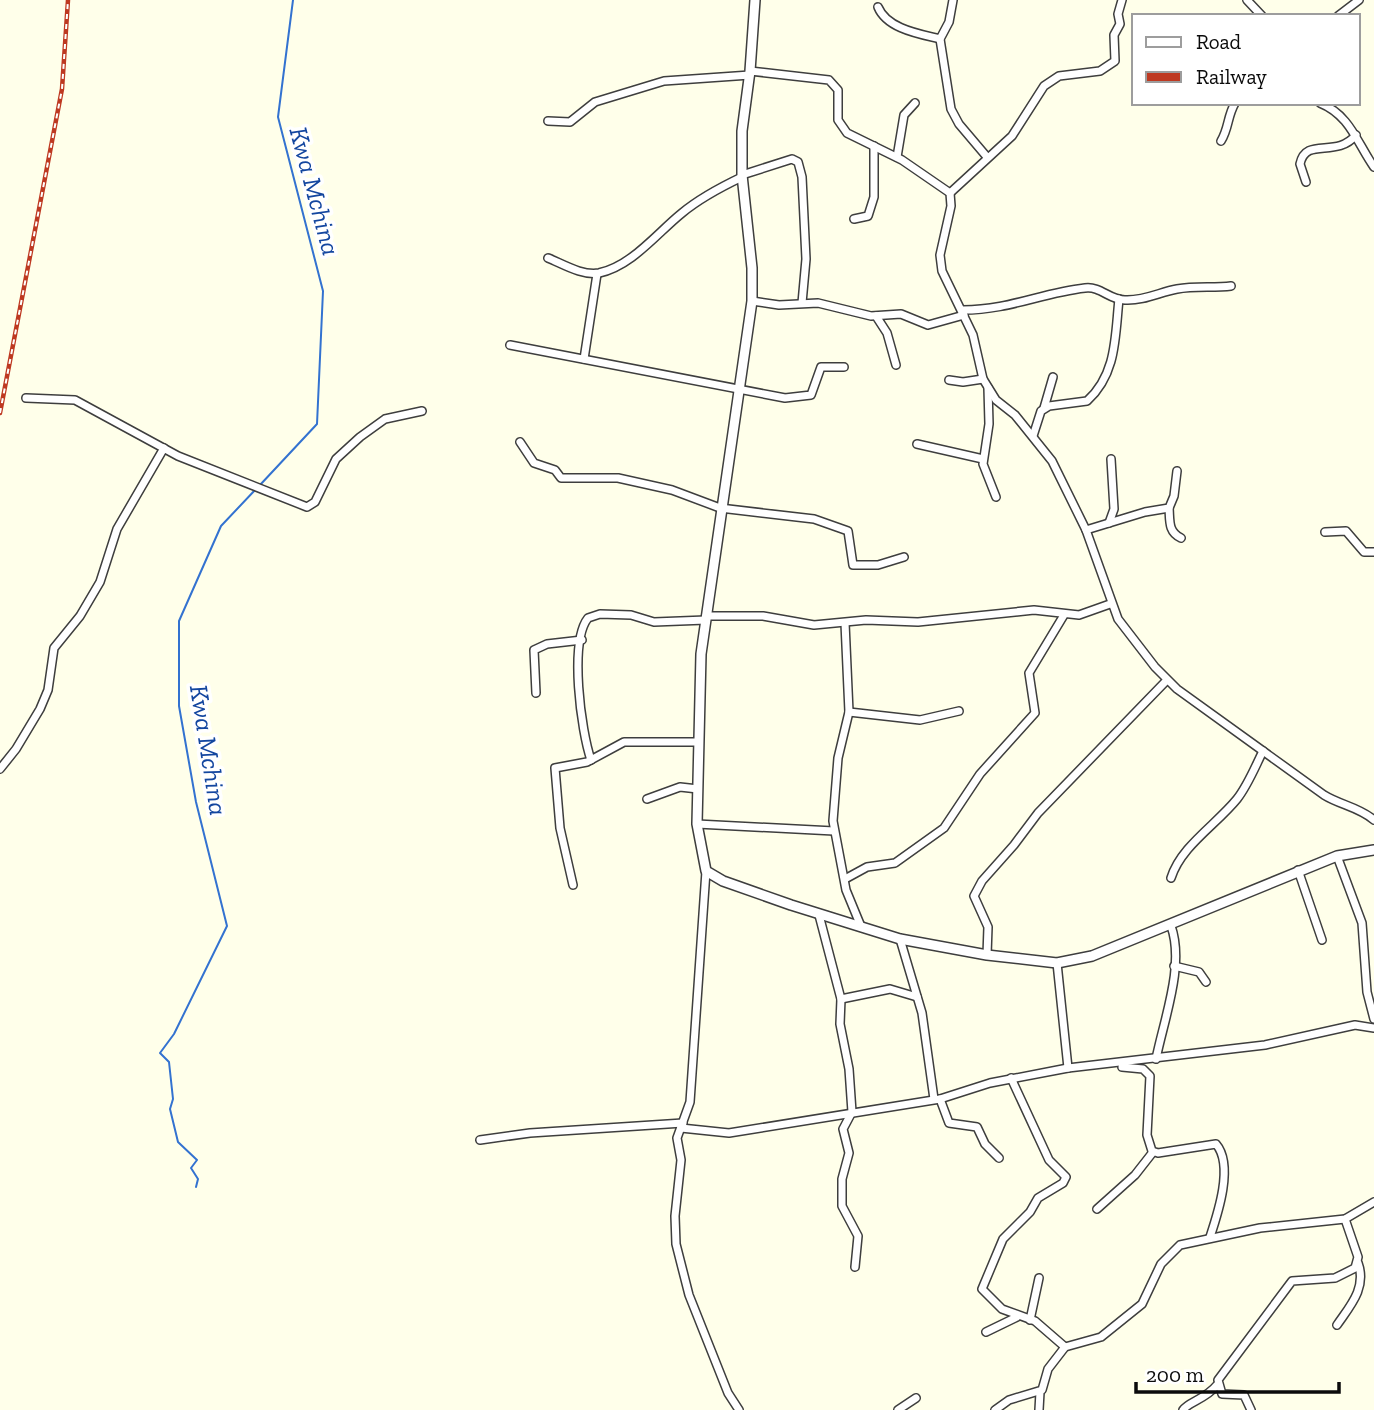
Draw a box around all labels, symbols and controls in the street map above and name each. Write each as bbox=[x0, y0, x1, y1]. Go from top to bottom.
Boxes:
legend bbox=[1132, 14, 1360, 105]
text: Road bbox=[1196, 29, 1242, 54]
text: Railway bbox=[1196, 64, 1267, 89]
water label: Kwa Mchina bbox=[282, 123, 348, 259]
water label: Kwa Mchina bbox=[183, 682, 235, 818]
scale bar bbox=[1136, 1350, 1339, 1394]
text: 200 m bbox=[1146, 1362, 1204, 1387]

